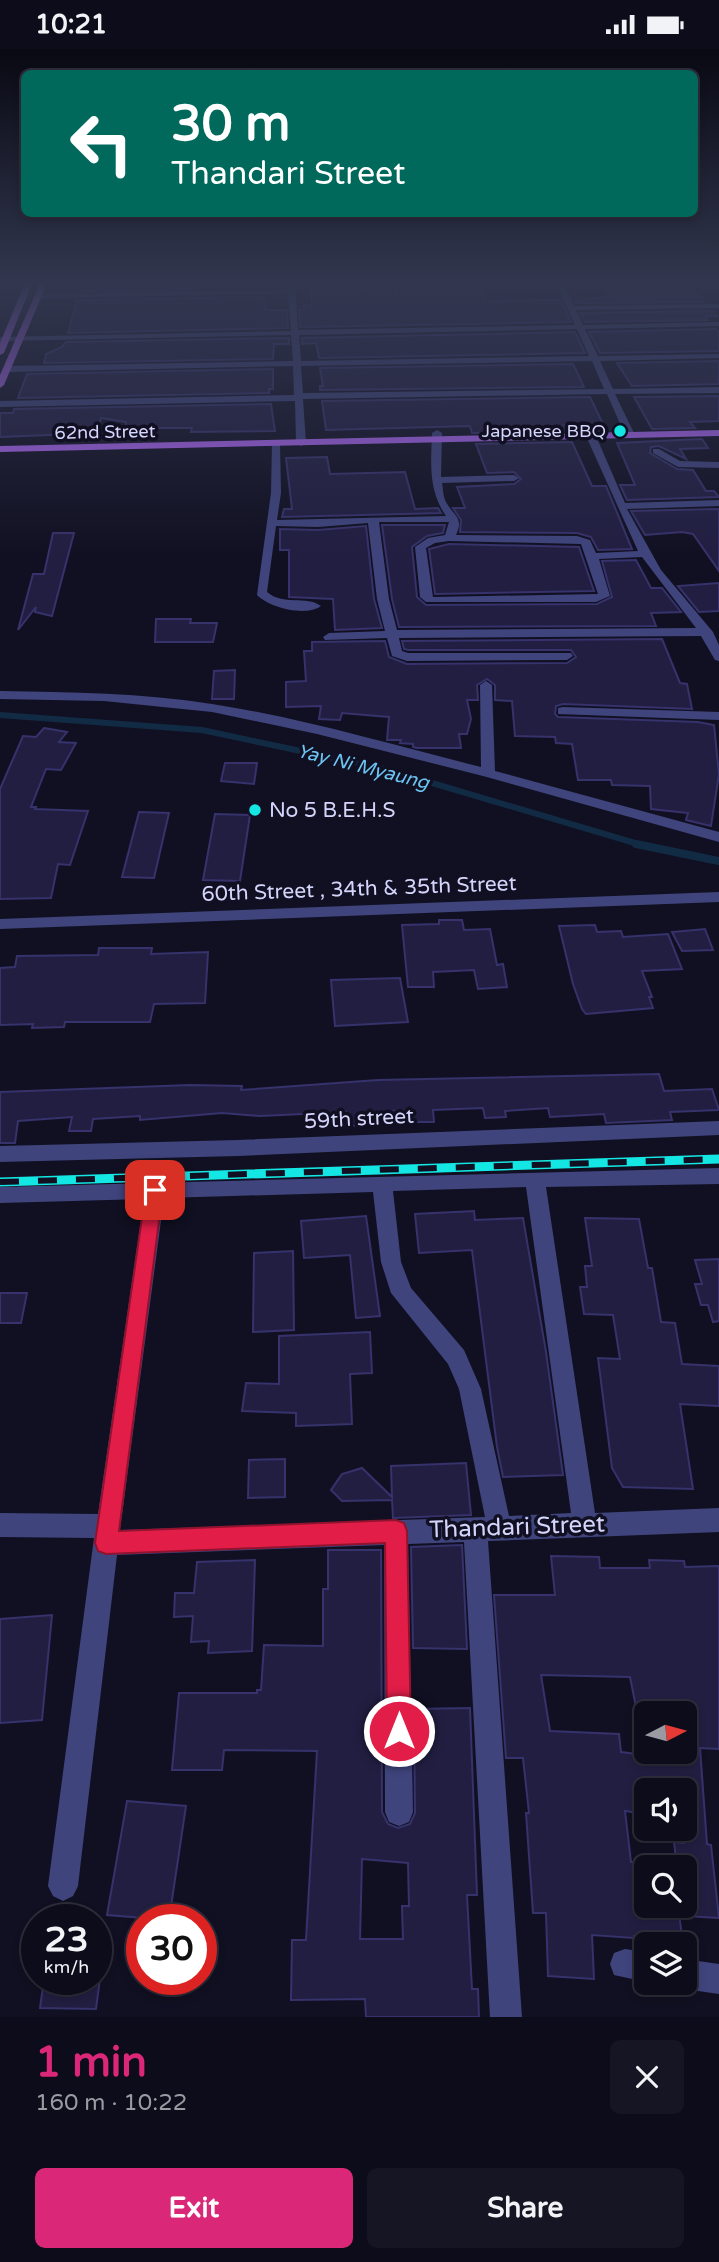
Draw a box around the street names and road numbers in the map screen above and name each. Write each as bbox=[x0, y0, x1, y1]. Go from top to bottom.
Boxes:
street label: 62nd Street bbox=[54, 420, 156, 444]
street label: 60th Street , 34th & 35th Street bbox=[201, 871, 517, 907]
street label: 59th street bbox=[303, 1104, 415, 1134]
street label: Thandari Street bbox=[429, 1509, 605, 1545]

